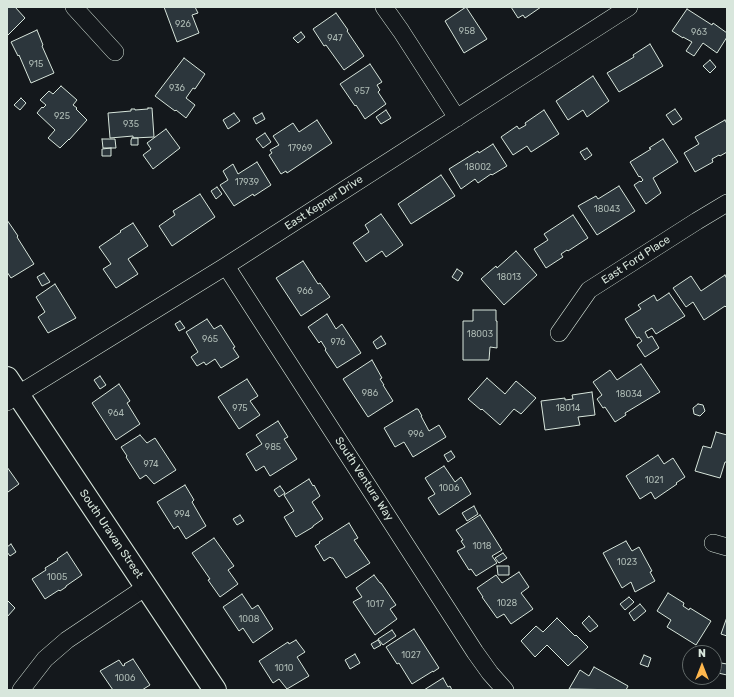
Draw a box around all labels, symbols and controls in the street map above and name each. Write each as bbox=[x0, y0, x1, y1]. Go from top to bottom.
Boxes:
house number: 926 bbox=[175, 19, 191, 29]
house number: 958 bbox=[459, 26, 475, 36]
house number: 963 bbox=[691, 27, 707, 37]
house number: 947 bbox=[327, 33, 343, 43]
house number: 915 bbox=[29, 59, 43, 69]
house number: 936 bbox=[169, 83, 185, 93]
house number: 957 bbox=[354, 86, 370, 96]
house number: 925 bbox=[54, 111, 70, 121]
house number: 935 bbox=[123, 119, 139, 129]
house number: 17969 bbox=[288, 143, 312, 153]
house number: 18002 bbox=[465, 162, 491, 172]
street label: East Kepner Drive bbox=[282, 173, 366, 233]
house number: 17939 bbox=[235, 177, 259, 187]
house number: 18043 bbox=[594, 204, 620, 214]
street label: East Ford Place bbox=[599, 233, 673, 287]
house number: 18013 bbox=[497, 272, 521, 282]
house number: 966 bbox=[297, 286, 313, 296]
house number: 18003 bbox=[467, 329, 493, 339]
house number: 965 bbox=[202, 334, 218, 344]
house number: 976 bbox=[330, 337, 346, 347]
house number: 986 bbox=[362, 388, 378, 398]
house number: 18034 bbox=[616, 389, 642, 399]
house number: 975 bbox=[232, 403, 248, 413]
house number: 18014 bbox=[556, 403, 580, 413]
house number: 964 bbox=[108, 408, 124, 418]
house number: 996 bbox=[408, 429, 424, 439]
street label: South Ventura Way bbox=[332, 435, 396, 523]
house number: 985 bbox=[265, 442, 281, 452]
house number: 974 bbox=[143, 459, 159, 469]
house number: 1021 bbox=[645, 475, 663, 485]
house number: 1006 bbox=[439, 483, 459, 493]
street label: South Uravan Street bbox=[76, 487, 146, 581]
house number: 994 bbox=[174, 509, 190, 519]
house number: 1018 bbox=[472, 541, 492, 551]
house number: 1023 bbox=[617, 557, 637, 567]
house number: 1005 bbox=[47, 572, 67, 582]
house number: 1028 bbox=[497, 598, 517, 608]
house number: 1017 bbox=[366, 599, 384, 609]
house number: 1008 bbox=[238, 614, 260, 624]
north arrow bbox=[682, 645, 722, 685]
text: N bbox=[698, 647, 706, 660]
house number: 1027 bbox=[401, 650, 421, 660]
house number: 1010 bbox=[274, 663, 294, 673]
house number: 1006 bbox=[115, 673, 135, 683]

